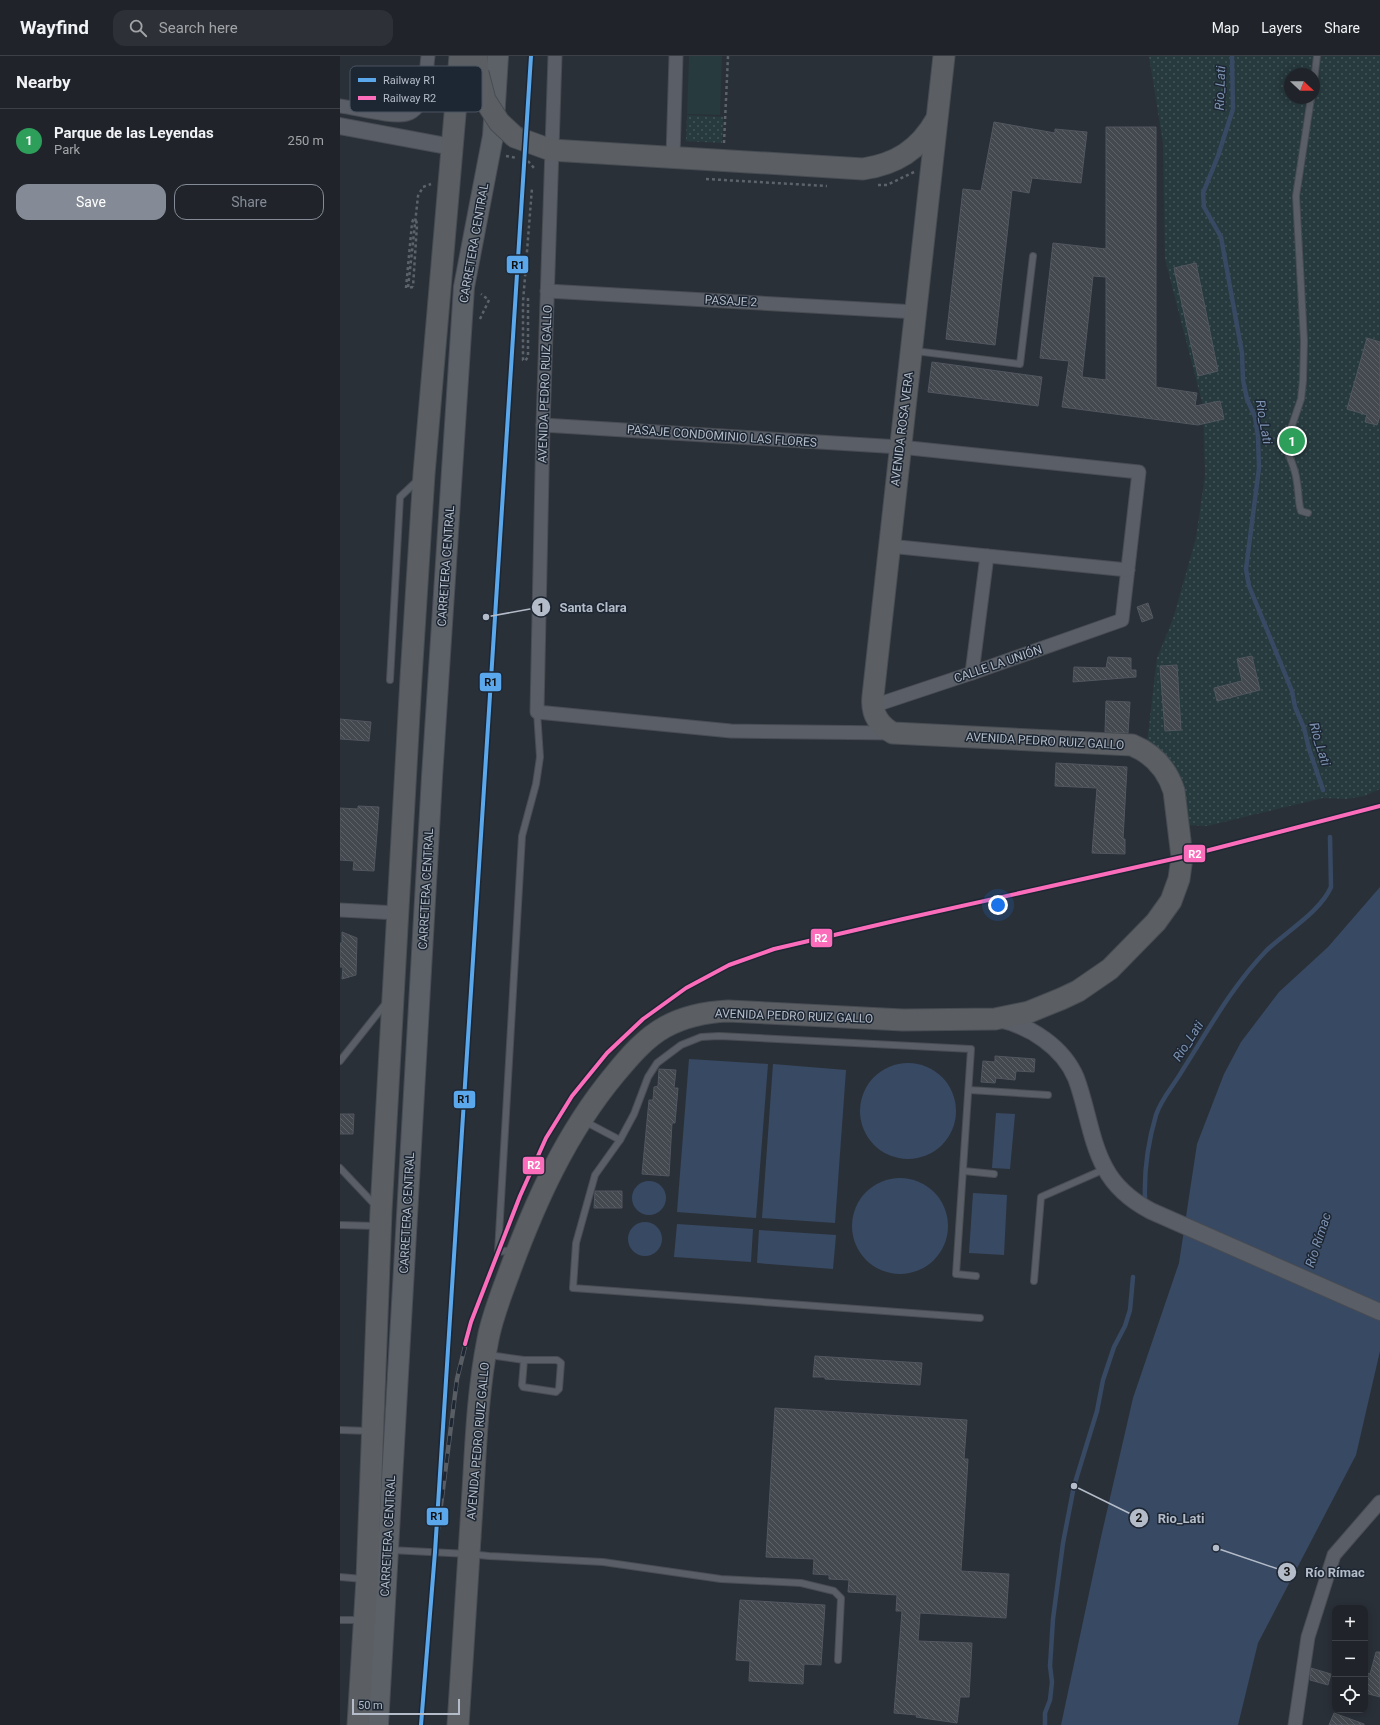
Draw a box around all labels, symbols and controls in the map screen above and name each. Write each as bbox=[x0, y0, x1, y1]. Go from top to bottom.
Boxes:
search box bbox=[113, 10, 393, 46]
text: Wayfind bbox=[20, 16, 89, 39]
icon: search bbox=[127, 17, 149, 39]
text: Search here bbox=[159, 19, 238, 37]
text: Map bbox=[1212, 20, 1239, 36]
text: Layers bbox=[1261, 20, 1302, 36]
text: Share bbox=[1324, 20, 1360, 36]
water label: Rio_Lati bbox=[1212, 65, 1228, 111]
legend bbox=[350, 66, 482, 112]
north arrow bbox=[1284, 68, 1320, 104]
text: Nearby bbox=[16, 72, 71, 92]
text: Railway R1 bbox=[383, 74, 436, 87]
text: Railway R2 bbox=[383, 92, 436, 105]
text: Parque de las Leyendas bbox=[54, 124, 214, 142]
text: 1 bbox=[25, 133, 33, 148]
text: 250 m bbox=[287, 133, 324, 148]
text: Park bbox=[54, 142, 80, 157]
street label: CARRETERA CENTRAL bbox=[457, 181, 492, 304]
button: Save bbox=[16, 184, 166, 220]
button: Share bbox=[174, 184, 324, 220]
line badge: R1 bbox=[506, 255, 529, 274]
text: R1 bbox=[511, 259, 525, 272]
street label: PASAJE 2 bbox=[704, 293, 758, 309]
street label: AVENIDA PEDRO RUIZ GALLO bbox=[535, 305, 555, 463]
street label: AVENIDA ROSA VERA bbox=[888, 371, 916, 487]
water label: Rio_Lati bbox=[1253, 399, 1275, 446]
street label: PASAJE CONDOMINIO LAS FLORES bbox=[627, 422, 817, 450]
pin: 1 bbox=[1279, 426, 1305, 456]
street label: CARRETERA CENTRAL bbox=[435, 504, 457, 627]
callout: Santa Clara bbox=[531, 595, 634, 620]
text: Santa Clara bbox=[559, 600, 627, 615]
text: 1 bbox=[538, 601, 544, 615]
street label: CALLE LA UNIÓN bbox=[952, 641, 1044, 686]
line badge: R1 bbox=[479, 672, 502, 692]
text: R1 bbox=[484, 676, 498, 689]
water label: Rio_Lati bbox=[1306, 720, 1334, 768]
street label: AVENIDA PEDRO RUIZ GALLO bbox=[966, 730, 1124, 752]
street label: CARRETERA CENTRAL bbox=[416, 827, 436, 950]
line badge: R2 bbox=[1183, 844, 1206, 863]
text: R2 bbox=[1188, 848, 1202, 861]
your location bbox=[988, 895, 1008, 915]
line badge: R2 bbox=[810, 928, 833, 948]
text: R2 bbox=[814, 932, 828, 945]
street label: AVENIDA PEDRO RUIZ GALLO bbox=[715, 1006, 873, 1026]
water label: Rio_Lati bbox=[1170, 1017, 1207, 1064]
line badge: R1 bbox=[453, 1090, 476, 1109]
text: R1 bbox=[457, 1093, 471, 1106]
street label: CARRETERA CENTRAL bbox=[397, 1151, 417, 1274]
line badge: R2 bbox=[522, 1156, 545, 1175]
text: R2 bbox=[527, 1159, 541, 1172]
water label: Río Rímac bbox=[1302, 1210, 1334, 1269]
street label: AVENIDA PEDRO RUIZ GALLO bbox=[464, 1361, 492, 1521]
street label: CARRETERA CENTRAL bbox=[378, 1474, 398, 1597]
callout: Rio_Lati bbox=[1129, 1506, 1212, 1531]
line badge: R1 bbox=[426, 1507, 449, 1526]
text: R1 bbox=[430, 1510, 444, 1523]
text: 2 bbox=[1136, 1511, 1143, 1525]
text: Rio_Lati bbox=[1158, 1511, 1204, 1526]
callout: Río Rímac bbox=[1277, 1560, 1373, 1585]
text: 3 bbox=[1284, 1565, 1291, 1579]
text: Río Rímac bbox=[1305, 1565, 1365, 1580]
map controls bbox=[1332, 1605, 1368, 1713]
button: + bbox=[1332, 1605, 1368, 1641]
button: − bbox=[1332, 1641, 1368, 1677]
button: locate bbox=[1332, 1677, 1368, 1713]
scale bar bbox=[352, 1697, 460, 1716]
text: 50 m bbox=[358, 1699, 383, 1712]

